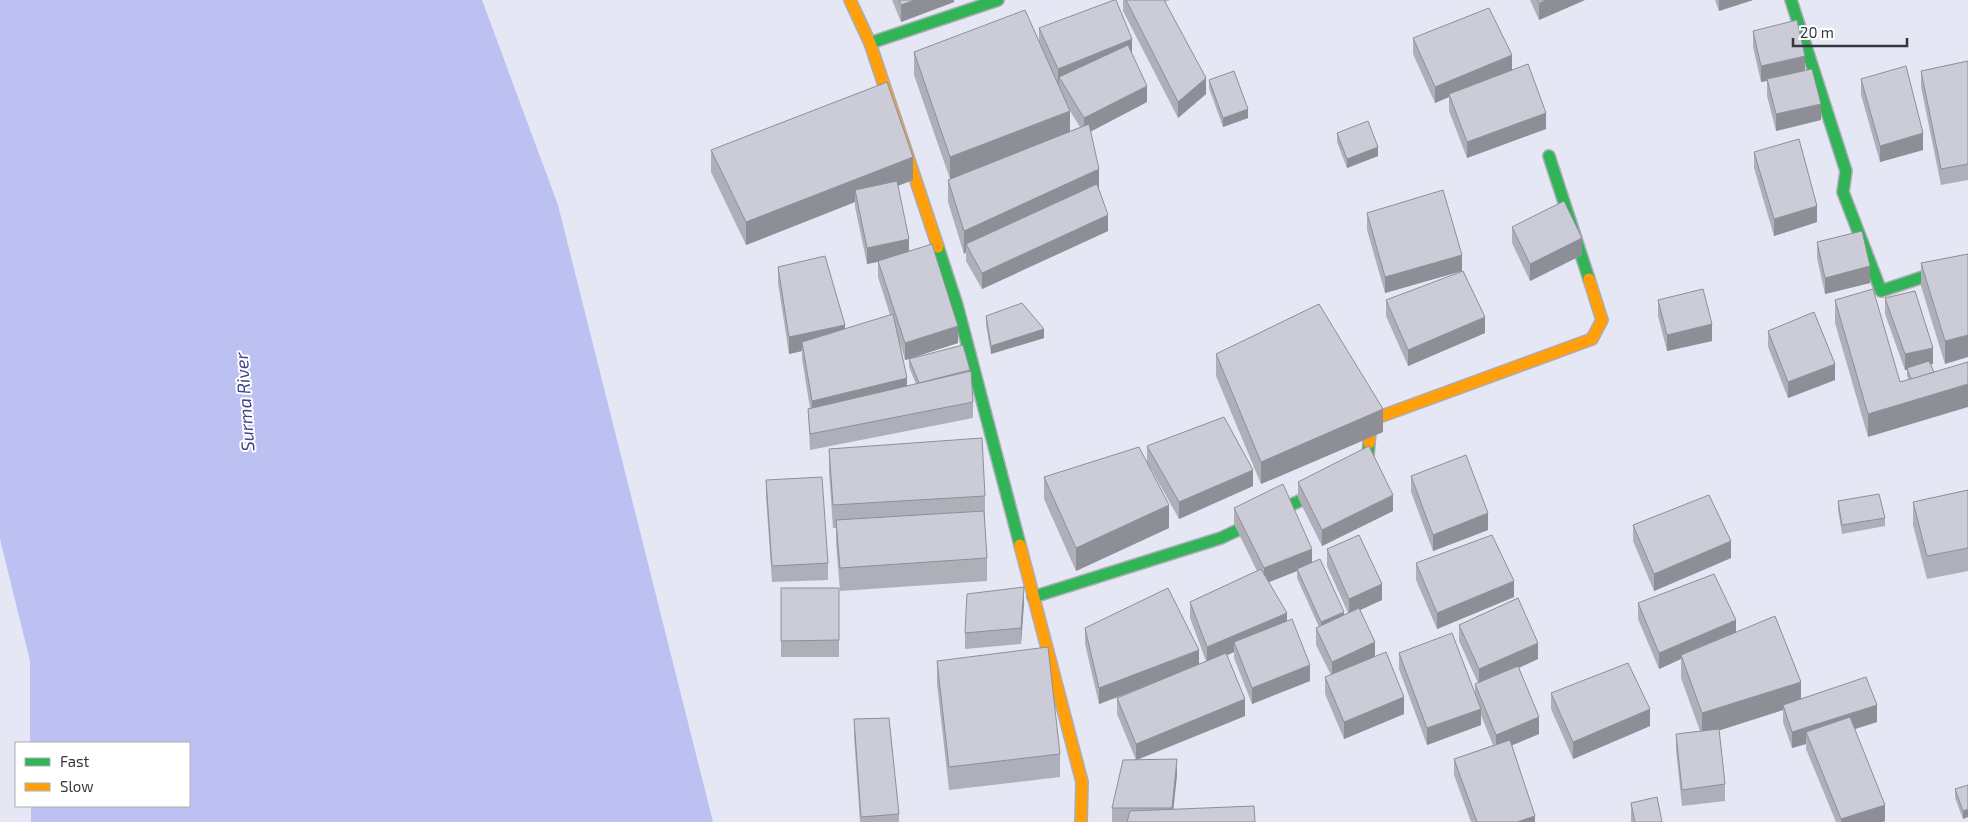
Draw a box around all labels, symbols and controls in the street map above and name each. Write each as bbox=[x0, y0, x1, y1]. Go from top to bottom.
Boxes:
scale bar bbox=[1793, 15, 1907, 47]
text: 20 m bbox=[1800, 23, 1834, 41]
water label: Surma River bbox=[230, 351, 258, 452]
legend bbox=[15, 742, 190, 807]
text: Fast bbox=[60, 752, 90, 770]
text: Slow bbox=[60, 777, 94, 795]

